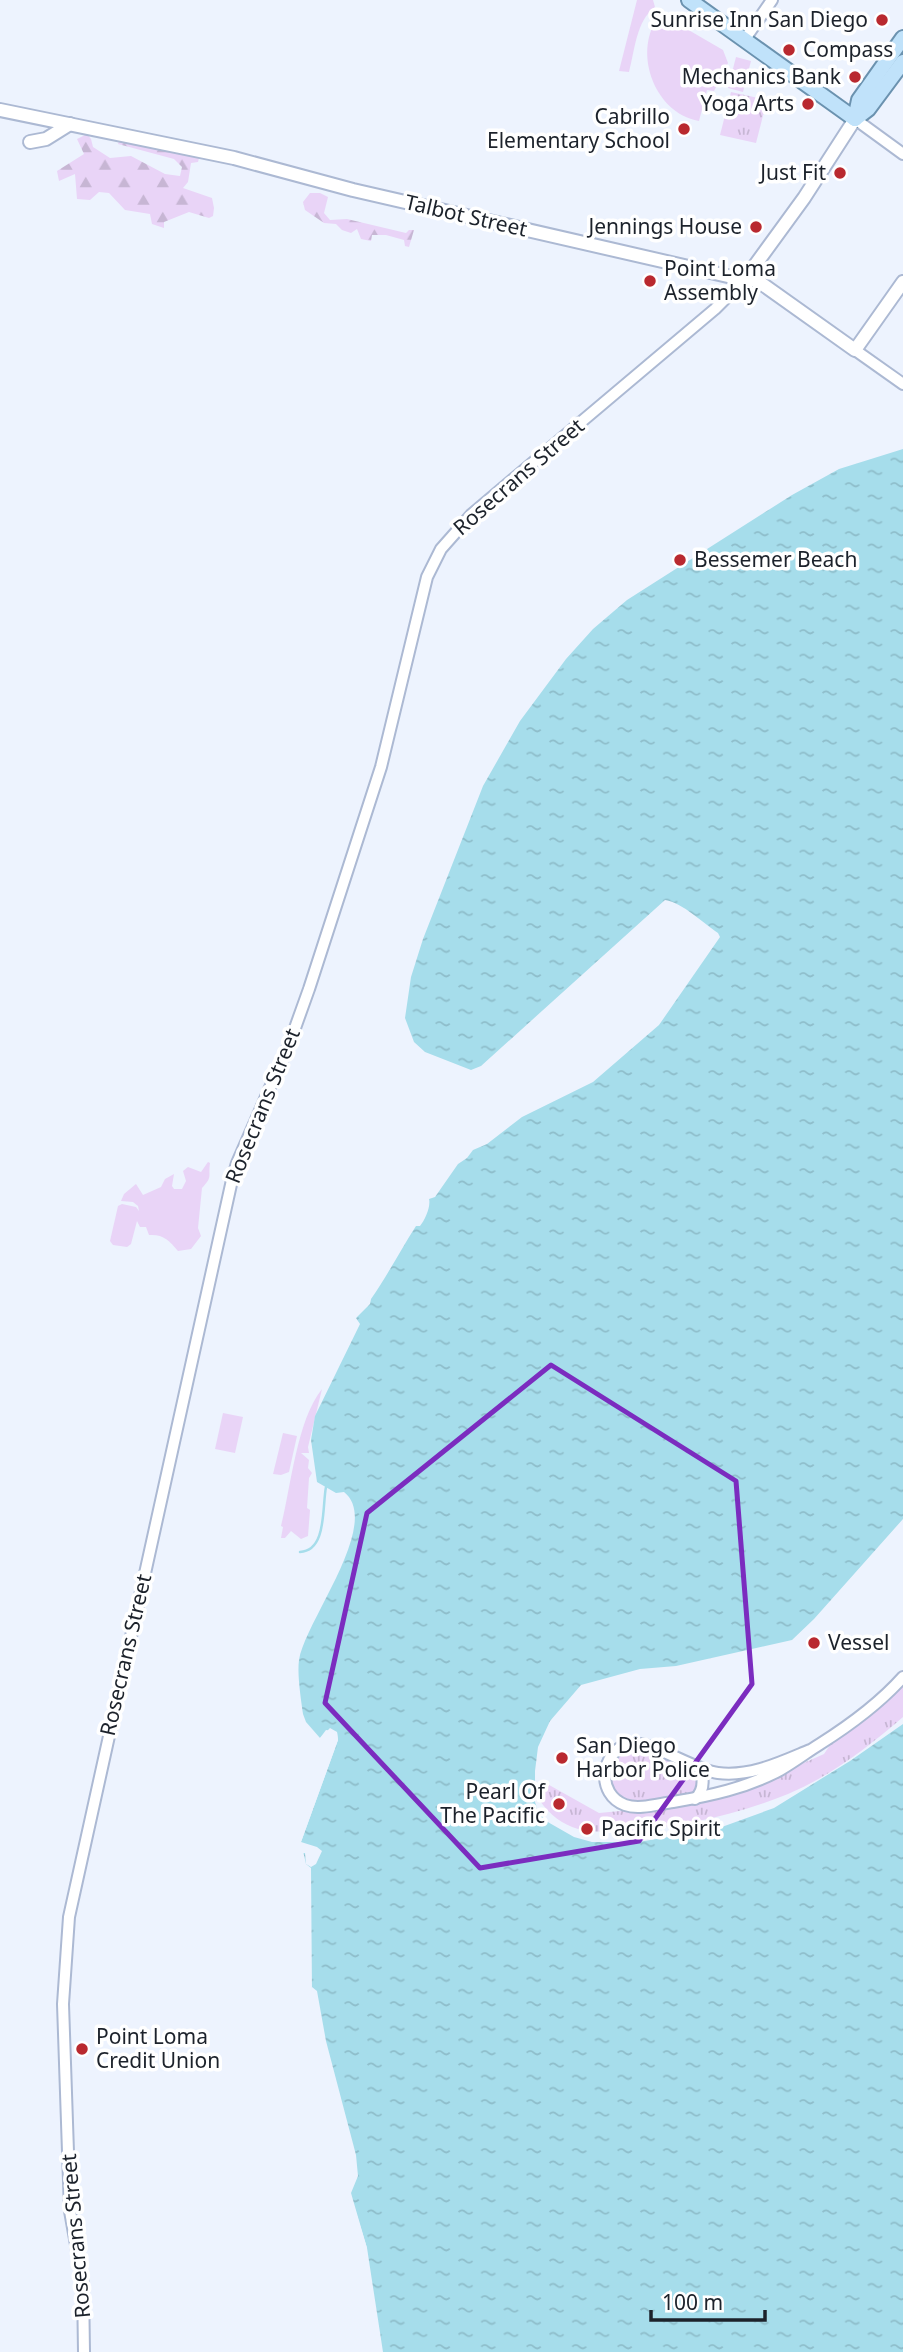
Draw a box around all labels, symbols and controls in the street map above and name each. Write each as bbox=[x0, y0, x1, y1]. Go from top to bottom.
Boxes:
place label: Sunrise Inn San Diego bbox=[651, 5, 868, 33]
marker: Sunrise Inn San Diego bbox=[874, 12, 890, 28]
place label: Compass bbox=[803, 35, 893, 63]
marker: Compass bbox=[781, 42, 797, 58]
place label: Mechanics Bank bbox=[682, 62, 842, 90]
marker: Mechanics Bank bbox=[847, 69, 863, 85]
place label: Yoga Arts bbox=[701, 89, 794, 117]
marker: Yoga Arts bbox=[800, 96, 816, 112]
place label: Cabrillo Elementary School bbox=[487, 102, 670, 154]
marker: Cabrillo Elementary School bbox=[676, 121, 692, 137]
place label: Just Fit bbox=[758, 158, 826, 186]
marker: Just Fit bbox=[832, 165, 848, 181]
street label: Talbot Street bbox=[402, 187, 530, 243]
place label: Jennings House bbox=[586, 212, 742, 240]
marker: Jennings House bbox=[748, 219, 764, 235]
place label: Point Loma Assembly bbox=[664, 254, 776, 306]
marker: Point Loma Assembly bbox=[642, 273, 658, 289]
street label: Rosecrans Street bbox=[447, 411, 590, 541]
place label: Bessemer Beach bbox=[694, 545, 857, 573]
marker: Bessemer Beach bbox=[672, 552, 688, 568]
street label: Rosecrans Street bbox=[218, 1024, 306, 1187]
street label: Rosecrans Street bbox=[93, 1571, 157, 1738]
place label: Vessel bbox=[828, 1628, 889, 1656]
marker: Vessel bbox=[806, 1635, 822, 1651]
place label: San Diego Harbor Police bbox=[576, 1731, 710, 1783]
marker: San Diego Harbor Police bbox=[554, 1750, 570, 1766]
place label: Pearl Of The Pacific bbox=[440, 1777, 547, 1829]
marker: Pearl Of The Pacific bbox=[551, 1796, 567, 1812]
place label: Pacific Spirit bbox=[601, 1814, 721, 1842]
marker: Pacific Spirit bbox=[579, 1821, 595, 1837]
place label: Point Loma Credit Union bbox=[96, 2022, 220, 2074]
marker: Point Loma Credit Union bbox=[74, 2041, 90, 2057]
street label: Rosecrans Street bbox=[54, 2152, 96, 2319]
scale bar bbox=[651, 2278, 765, 2322]
text: 100 m bbox=[662, 2288, 723, 2316]

